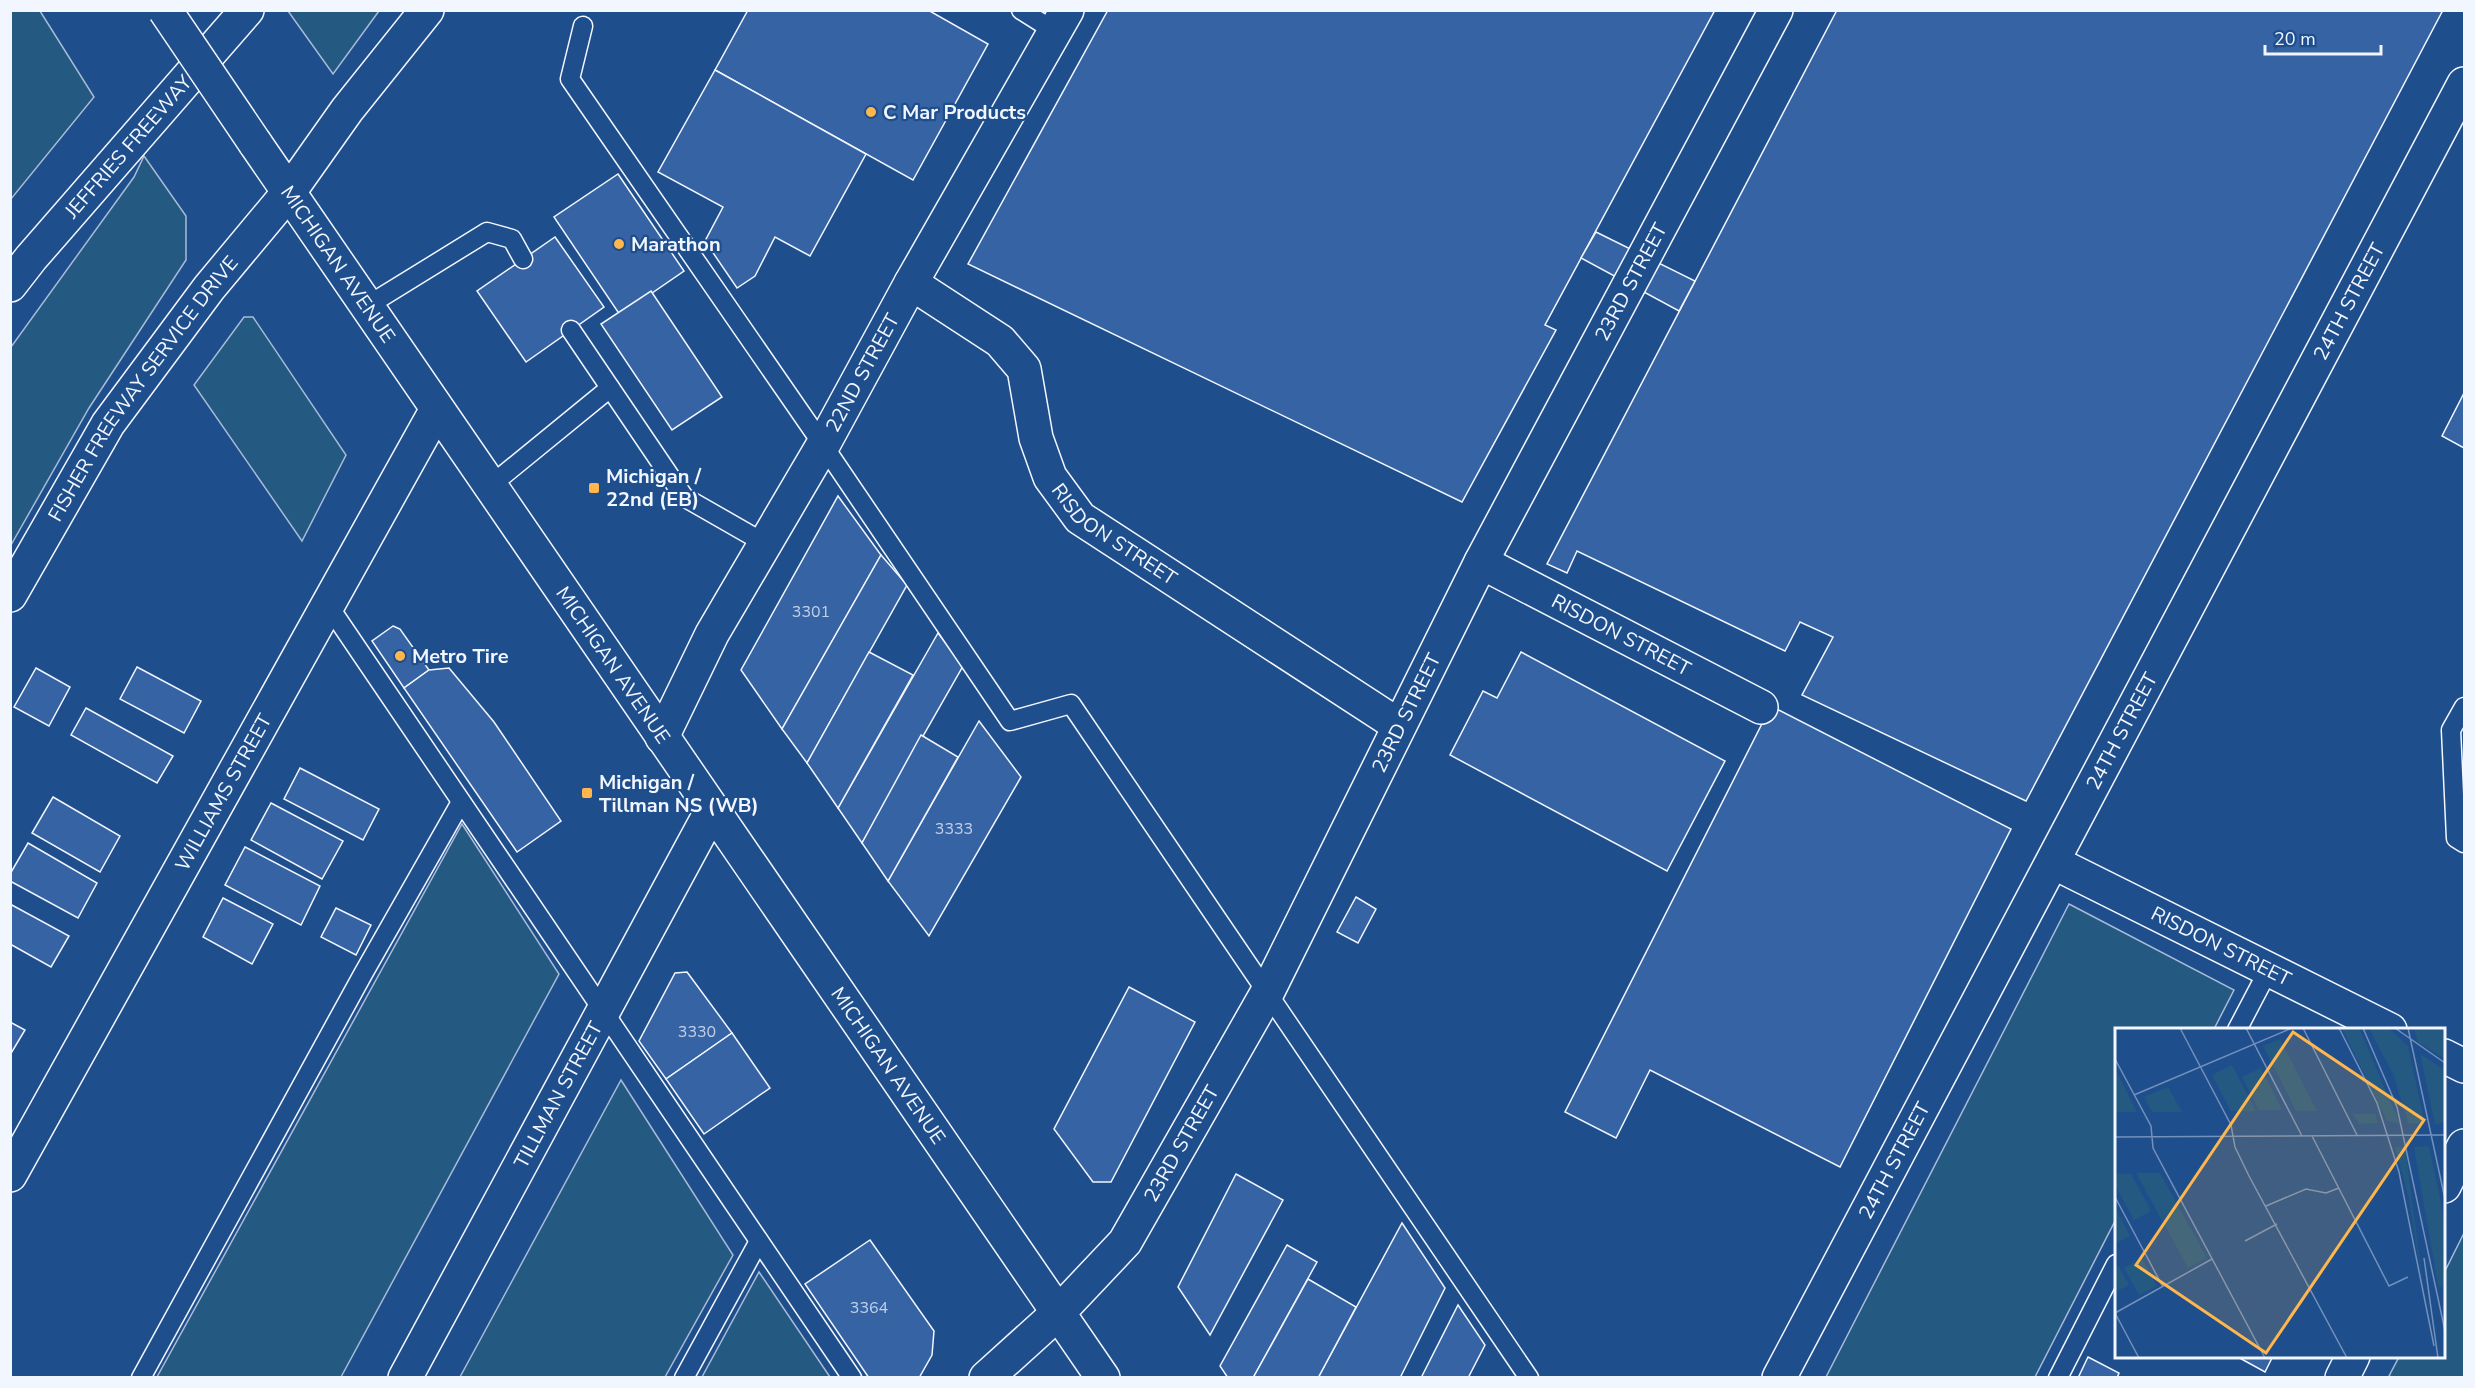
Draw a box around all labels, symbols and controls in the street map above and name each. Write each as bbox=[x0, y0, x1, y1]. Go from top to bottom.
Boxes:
scale bar bbox=[2265, 18, 2380, 56]
text: 20 m bbox=[2274, 27, 2316, 51]
street label: JEFFRIES FREEWAY bbox=[58, 69, 198, 225]
place label: C Mar Products bbox=[883, 99, 1026, 126]
marker: C Mar Products bbox=[864, 105, 878, 119]
street label: MICHIGAN AVENUE bbox=[275, 180, 402, 348]
street label: 23RD STREET bbox=[1588, 218, 1673, 346]
place label: Marathon bbox=[631, 231, 721, 258]
marker: Marathon bbox=[612, 237, 626, 251]
street label: 24TH STREET bbox=[2307, 238, 2391, 365]
street label: FISHER FREEWAY SERVICE DRIVE bbox=[42, 250, 244, 526]
street label: 22ND STREET bbox=[819, 309, 906, 437]
place label: Michigan / 22nd (EB) bbox=[606, 463, 702, 513]
street label: RISDON STREET bbox=[1045, 478, 1182, 591]
marker: Michigan / 22nd (EB) bbox=[587, 481, 601, 495]
street label: MICHIGAN AVENUE bbox=[550, 581, 677, 749]
street label: RISDON STREET bbox=[1547, 587, 1696, 682]
house number: 3301 bbox=[792, 601, 830, 623]
place label: Metro Tire bbox=[412, 643, 509, 670]
marker: Metro Tire bbox=[393, 649, 407, 663]
street label: 23RD STREET bbox=[1365, 649, 1447, 777]
street label: 24TH STREET bbox=[2079, 668, 2164, 794]
street label: WILLIAMS STREET bbox=[169, 709, 278, 876]
place label: Michigan / Tillman NS (WB) bbox=[599, 769, 759, 819]
marker: Michigan / Tillman NS (WB) bbox=[580, 786, 594, 800]
house number: 3333 bbox=[935, 818, 973, 840]
street label: RISDON STREET bbox=[2147, 900, 2296, 992]
street label: MICHIGAN AVENUE bbox=[825, 982, 952, 1149]
street label: TILLMAN STREET bbox=[507, 1017, 609, 1173]
house number: 3330 bbox=[678, 1021, 716, 1043]
inset map bbox=[2115, 1028, 2445, 1358]
street label: 23RD STREET bbox=[1137, 1080, 1225, 1207]
street label: 24TH STREET bbox=[1852, 1097, 1936, 1224]
house number: 3364 bbox=[850, 1297, 889, 1319]

